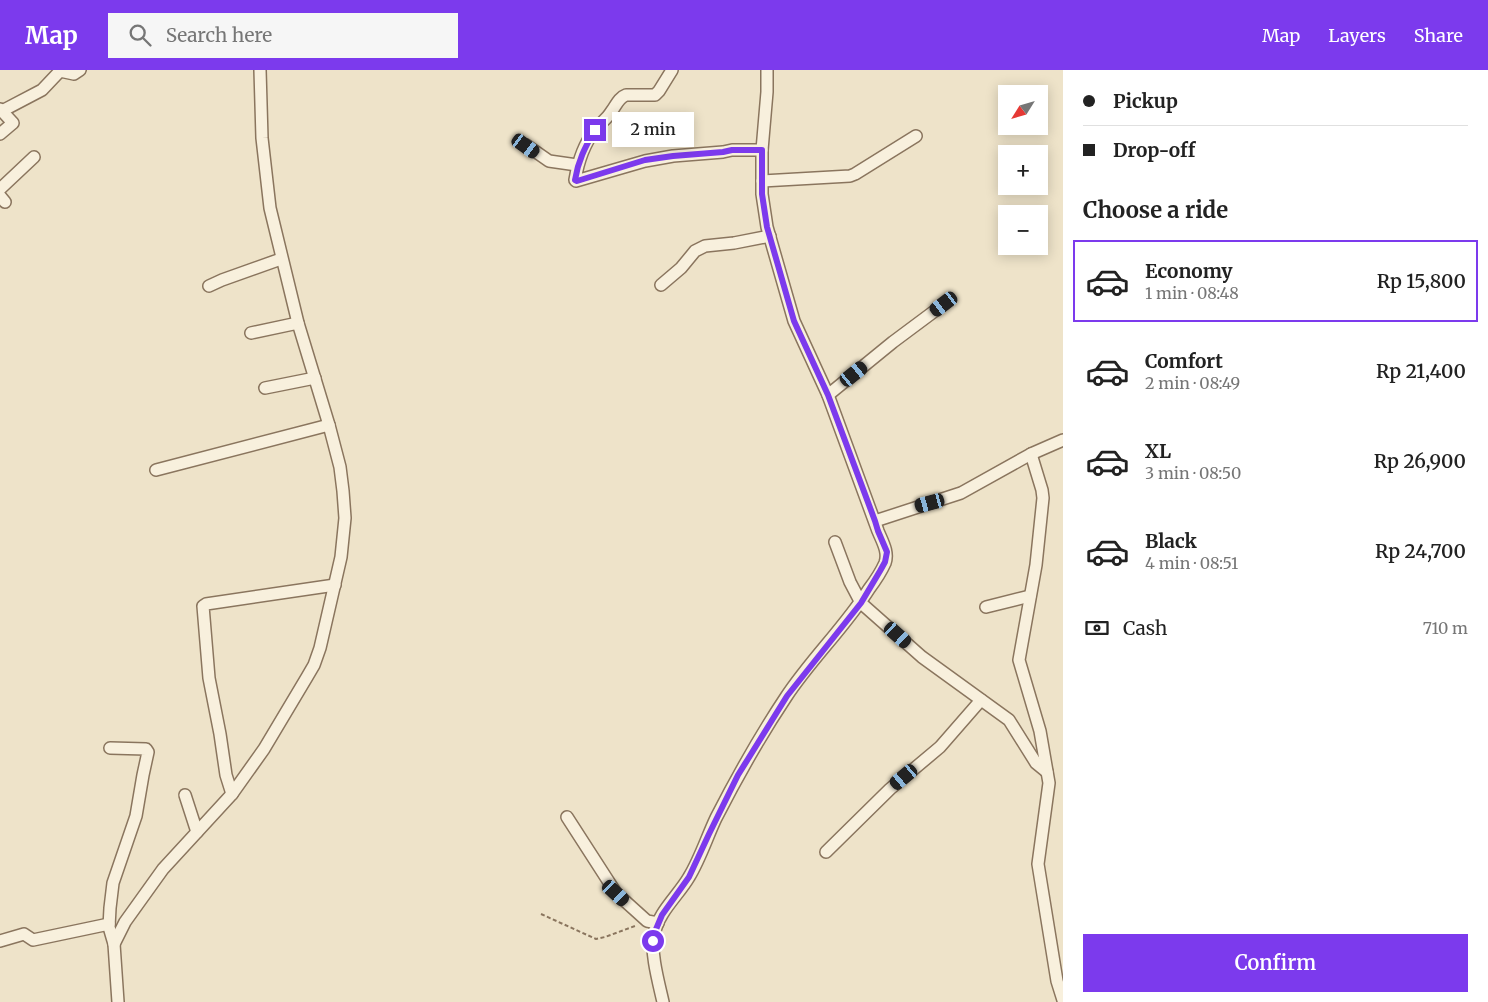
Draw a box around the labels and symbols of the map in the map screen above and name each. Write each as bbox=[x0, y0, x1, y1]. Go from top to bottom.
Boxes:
north arrow bbox=[998, 85, 1048, 135]
callout: 2 min bbox=[612, 112, 695, 148]
route end bbox=[584, 119, 606, 141]
car bbox=[509, 131, 542, 161]
car bbox=[927, 289, 960, 319]
car bbox=[837, 359, 870, 389]
car bbox=[913, 492, 946, 514]
car bbox=[881, 619, 914, 651]
car bbox=[887, 762, 920, 792]
car bbox=[599, 877, 632, 909]
route start bbox=[642, 930, 664, 952]

